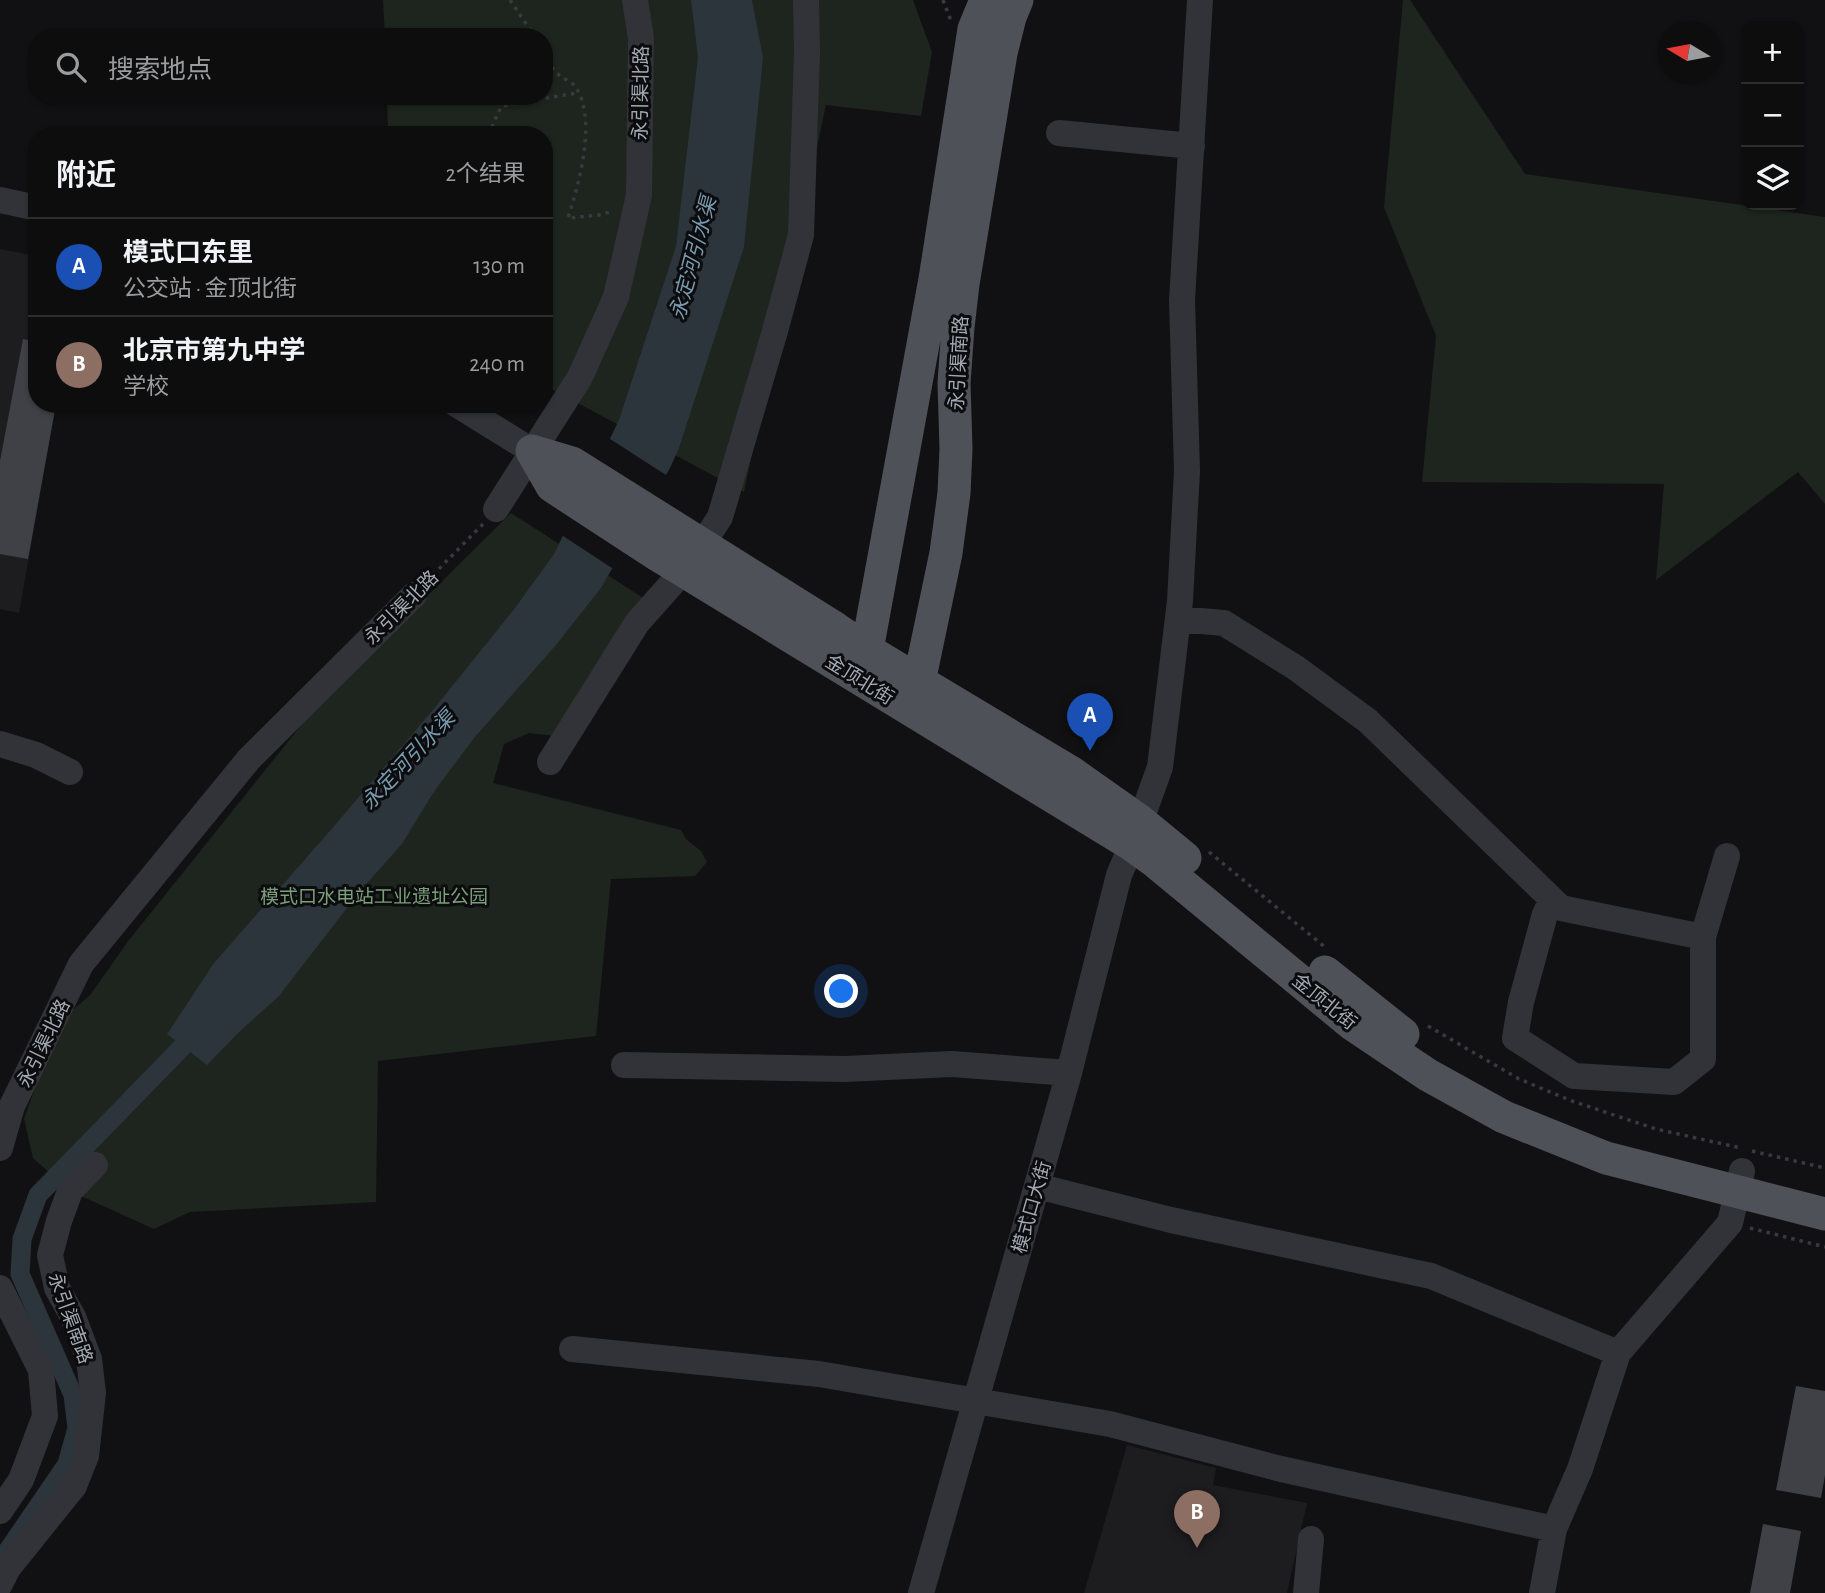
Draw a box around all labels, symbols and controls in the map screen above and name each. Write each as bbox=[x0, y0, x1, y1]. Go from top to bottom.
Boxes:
north arrow bbox=[1657, 21, 1720, 84]
map controls bbox=[1741, 21, 1804, 210]
button: + bbox=[1741, 21, 1804, 84]
search box bbox=[28, 28, 553, 105]
street label: 永引渠北路 bbox=[630, 45, 652, 141]
icon: search bbox=[52, 48, 90, 86]
text: 搜索地点 bbox=[108, 57, 212, 83]
button: − bbox=[1741, 84, 1804, 147]
button: layers bbox=[1741, 147, 1804, 210]
text: 附近 bbox=[56, 161, 116, 191]
text: 2个结果 bbox=[446, 163, 525, 186]
water label: 永定河引水渠 bbox=[666, 191, 721, 322]
text: 模式口东里 bbox=[123, 240, 253, 266]
text: A bbox=[72, 255, 86, 278]
text: 130 m bbox=[473, 255, 525, 278]
text: 公交站 · 金顶北街 bbox=[123, 278, 297, 301]
street label: 永引渠南路 bbox=[947, 315, 971, 411]
text: 北京市第九中学 bbox=[123, 338, 305, 364]
text: B bbox=[72, 353, 86, 376]
text: 240 m bbox=[469, 353, 525, 376]
text: 学校 bbox=[123, 376, 169, 399]
street label: 永引渠北路 bbox=[361, 567, 442, 648]
street label: 金顶北街 bbox=[822, 650, 898, 708]
pin: A bbox=[1067, 693, 1113, 751]
water label: 永定河引水渠 bbox=[357, 704, 461, 814]
park label: 模式口水电站工业遗址公园 bbox=[260, 886, 488, 907]
street label: 金顶北街 bbox=[1289, 969, 1361, 1033]
your location bbox=[824, 974, 858, 1008]
street label: 永引渠北路 bbox=[14, 996, 74, 1091]
street label: 模式口大街 bbox=[1009, 1159, 1055, 1256]
street label: 永引渠南路 bbox=[44, 1270, 96, 1366]
pin: B bbox=[1174, 1490, 1220, 1548]

